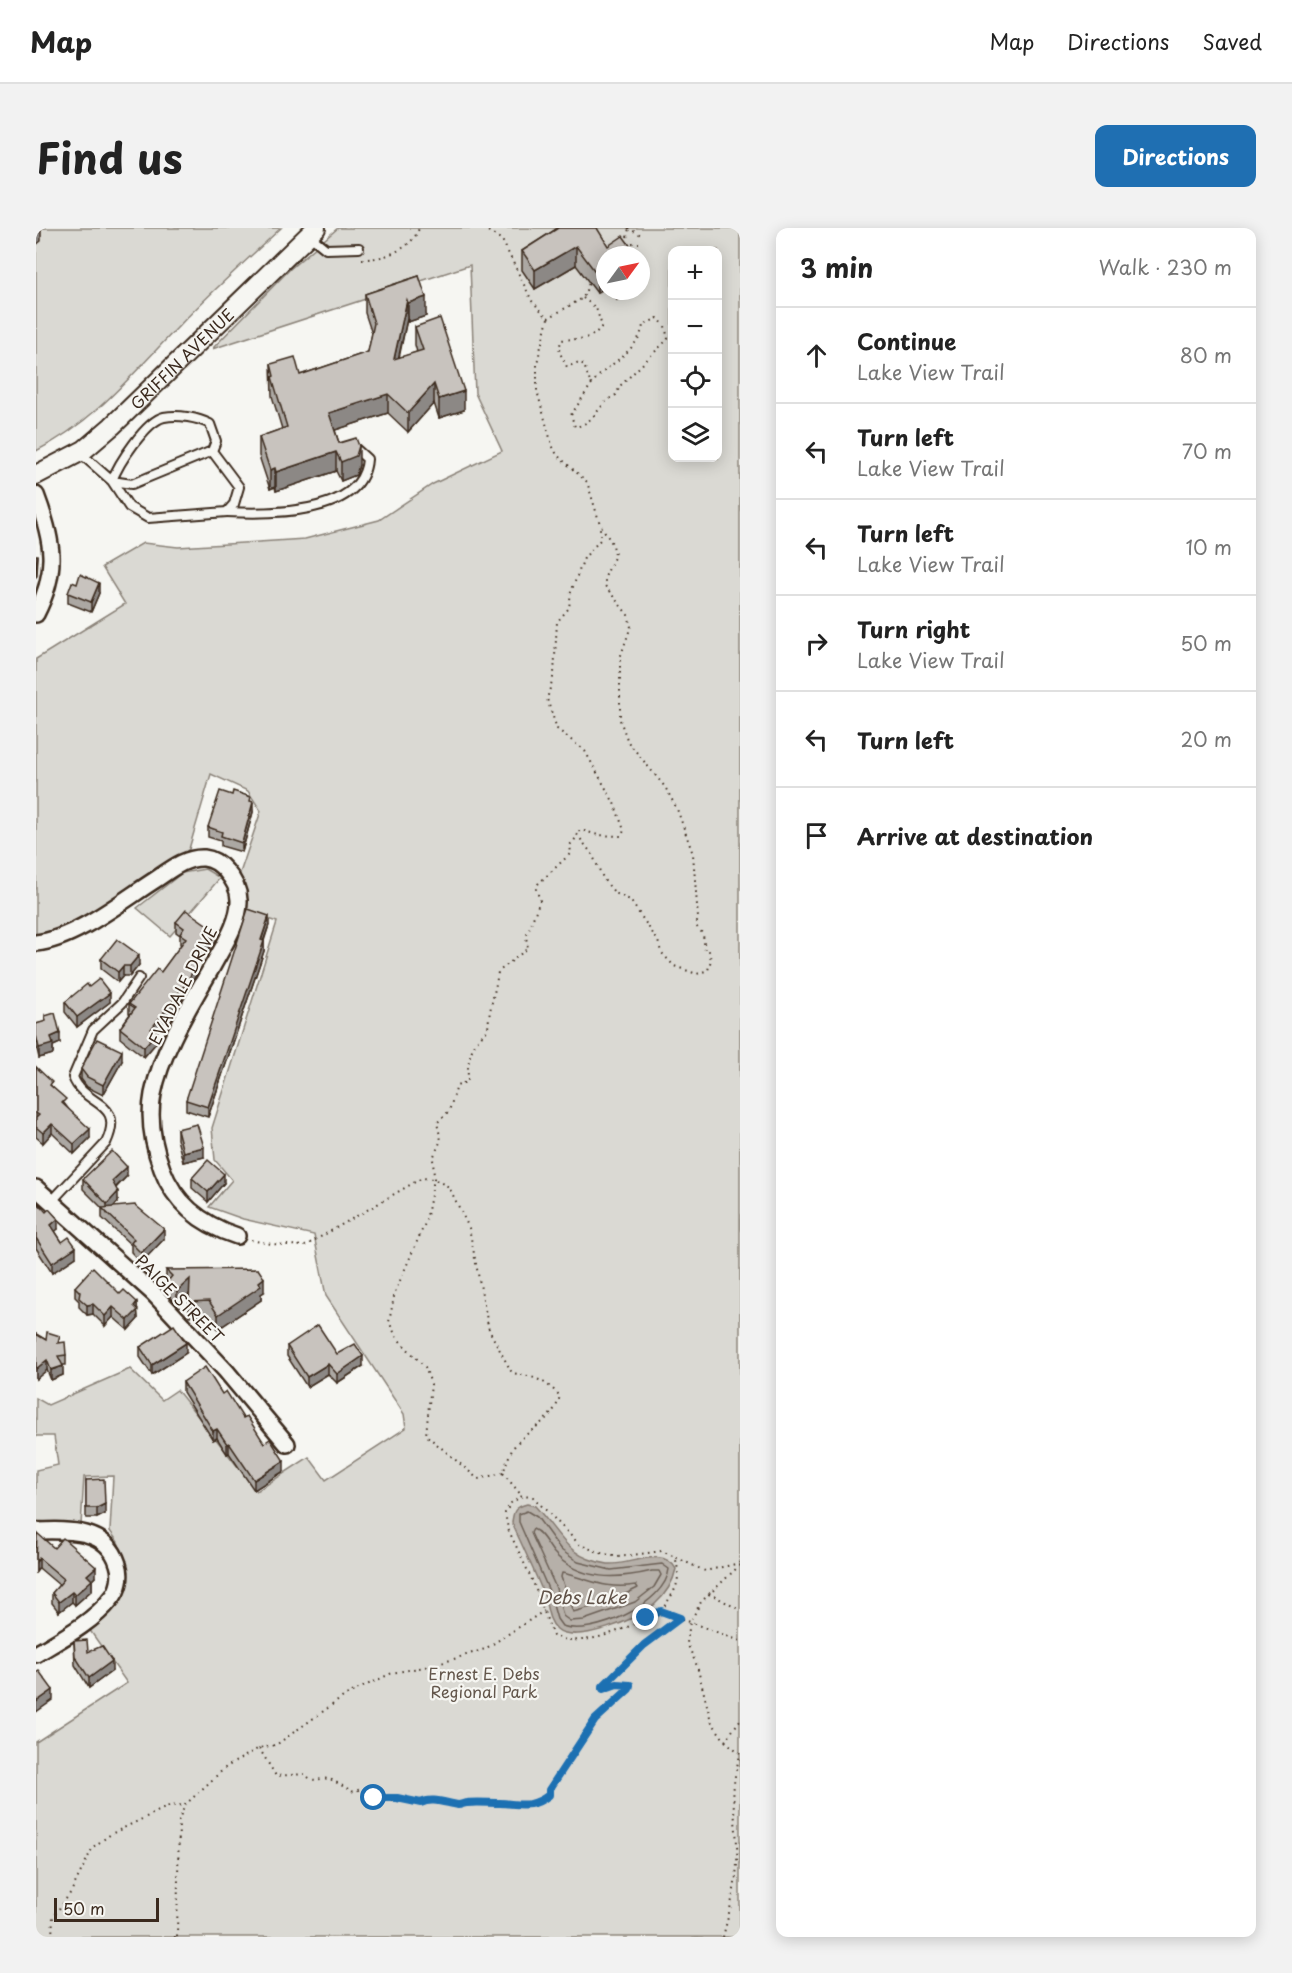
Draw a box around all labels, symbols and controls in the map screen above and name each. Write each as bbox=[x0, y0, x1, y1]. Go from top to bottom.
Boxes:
text: Map bbox=[30, 20, 92, 63]
text: Map bbox=[989, 25, 1034, 57]
text: Directions bbox=[1067, 25, 1169, 57]
text: Saved bbox=[1202, 25, 1262, 57]
text: Find us bbox=[36, 125, 183, 188]
button: Directions bbox=[1095, 125, 1256, 187]
north arrow bbox=[596, 246, 650, 300]
map controls bbox=[668, 246, 722, 462]
button: + bbox=[668, 246, 722, 300]
text: 3 min bbox=[800, 248, 873, 287]
text: Walk · 230 m bbox=[1099, 252, 1232, 282]
button: − bbox=[668, 300, 722, 354]
street label: GRIFFIN AVENUE bbox=[124, 302, 239, 415]
text: Continue bbox=[857, 324, 956, 357]
icon: ahead bbox=[800, 339, 833, 372]
text: 80 m bbox=[1180, 340, 1232, 370]
button: locate bbox=[668, 354, 722, 408]
text: Lake View Trail bbox=[857, 357, 1005, 387]
button: layers bbox=[668, 408, 722, 462]
text: Turn left bbox=[857, 420, 954, 453]
icon: left bbox=[800, 435, 833, 468]
text: 70 m bbox=[1182, 436, 1232, 466]
text: Lake View Trail bbox=[857, 453, 1005, 483]
text: Turn left bbox=[857, 516, 954, 549]
icon: left bbox=[800, 531, 833, 564]
text: 10 m bbox=[1185, 532, 1232, 562]
text: Lake View Trail bbox=[857, 549, 1005, 579]
text: Turn right bbox=[857, 612, 970, 645]
icon: right bbox=[800, 627, 833, 660]
text: 50 m bbox=[1180, 628, 1232, 658]
text: Lake View Trail bbox=[857, 645, 1005, 675]
icon: left bbox=[800, 723, 833, 756]
text: Turn left bbox=[857, 723, 954, 756]
text: 20 m bbox=[1180, 724, 1232, 754]
icon: arrive bbox=[800, 819, 833, 852]
text: Arrive at destination bbox=[857, 819, 1093, 852]
street label: EVADALE DRIVE bbox=[142, 922, 222, 1048]
street label: PAIGE STREET bbox=[130, 1248, 230, 1348]
water label: Debs Lake bbox=[538, 1583, 628, 1610]
route end bbox=[632, 1604, 658, 1630]
park label: Ernest E. Debs Regional Park bbox=[428, 1661, 540, 1703]
route start bbox=[360, 1784, 386, 1810]
scale bar bbox=[54, 1895, 159, 1922]
text: 50 m bbox=[63, 1896, 104, 1920]

